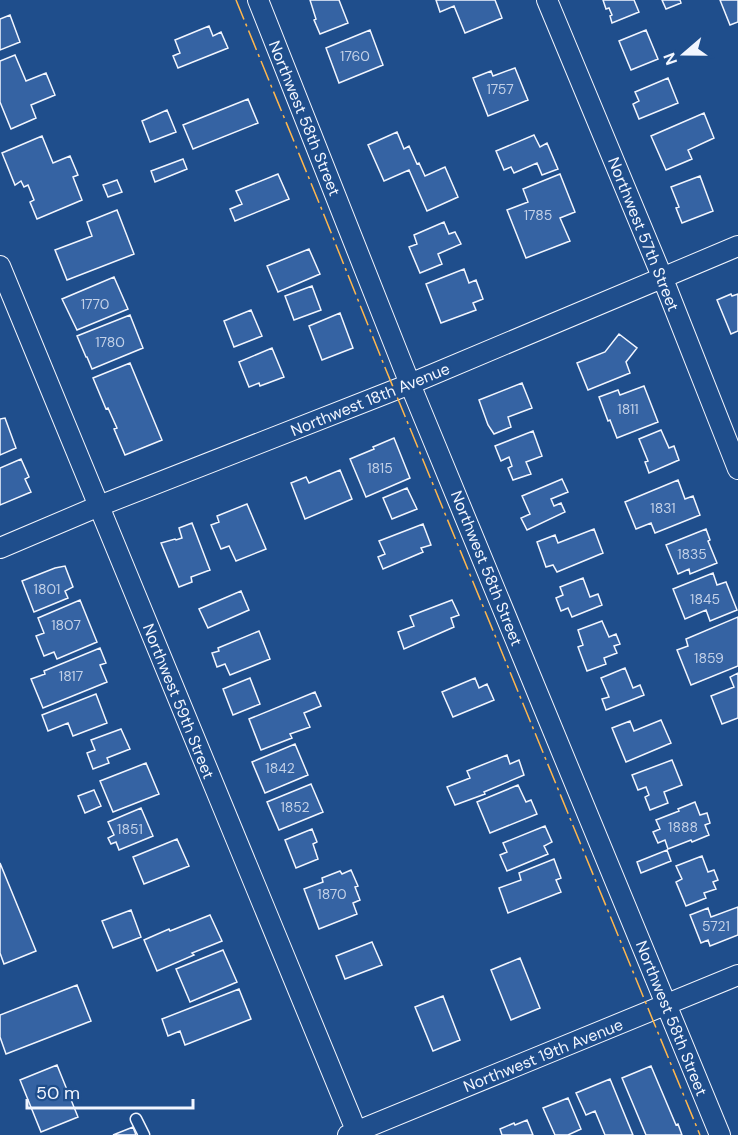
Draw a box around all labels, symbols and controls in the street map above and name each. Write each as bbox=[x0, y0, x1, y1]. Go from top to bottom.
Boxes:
north arrow bbox=[654, 24, 714, 84]
street label: Northwest 58th Street bbox=[264, 37, 345, 199]
house number: 1760 bbox=[340, 47, 370, 65]
text: N bbox=[659, 50, 682, 68]
house number: 1757 bbox=[486, 80, 514, 98]
street label: Northwest 57th Street bbox=[603, 154, 684, 314]
house number: 1785 bbox=[524, 206, 552, 224]
house number: 1770 bbox=[81, 295, 109, 313]
house number: 1780 bbox=[95, 333, 125, 351]
street label: Northwest 18th Avenue bbox=[287, 358, 453, 441]
house number: 1811 bbox=[617, 400, 639, 418]
house number: 1815 bbox=[367, 459, 393, 477]
street label: Northwest 58th Street bbox=[446, 487, 527, 649]
house number: 1831 bbox=[650, 499, 676, 517]
house number: 1835 bbox=[677, 545, 707, 563]
house number: 1801 bbox=[34, 580, 60, 598]
house number: 1845 bbox=[690, 590, 720, 608]
house number: 1807 bbox=[51, 616, 81, 634]
street label: Northwest 59th Street bbox=[138, 621, 219, 782]
house number: 1859 bbox=[694, 649, 724, 667]
house number: 1817 bbox=[59, 667, 83, 685]
house number: 1842 bbox=[265, 759, 295, 777]
house number: 1852 bbox=[280, 798, 310, 816]
house number: 1888 bbox=[668, 818, 698, 836]
house number: 1851 bbox=[117, 820, 143, 838]
house number: 1870 bbox=[317, 885, 347, 903]
house number: 5721 bbox=[702, 917, 730, 935]
street label: Northwest 58th Street bbox=[631, 937, 712, 1099]
street label: Northwest 19th Avenue bbox=[460, 1014, 626, 1097]
scale bar bbox=[27, 1072, 194, 1110]
text: 50 m bbox=[36, 1081, 80, 1105]

